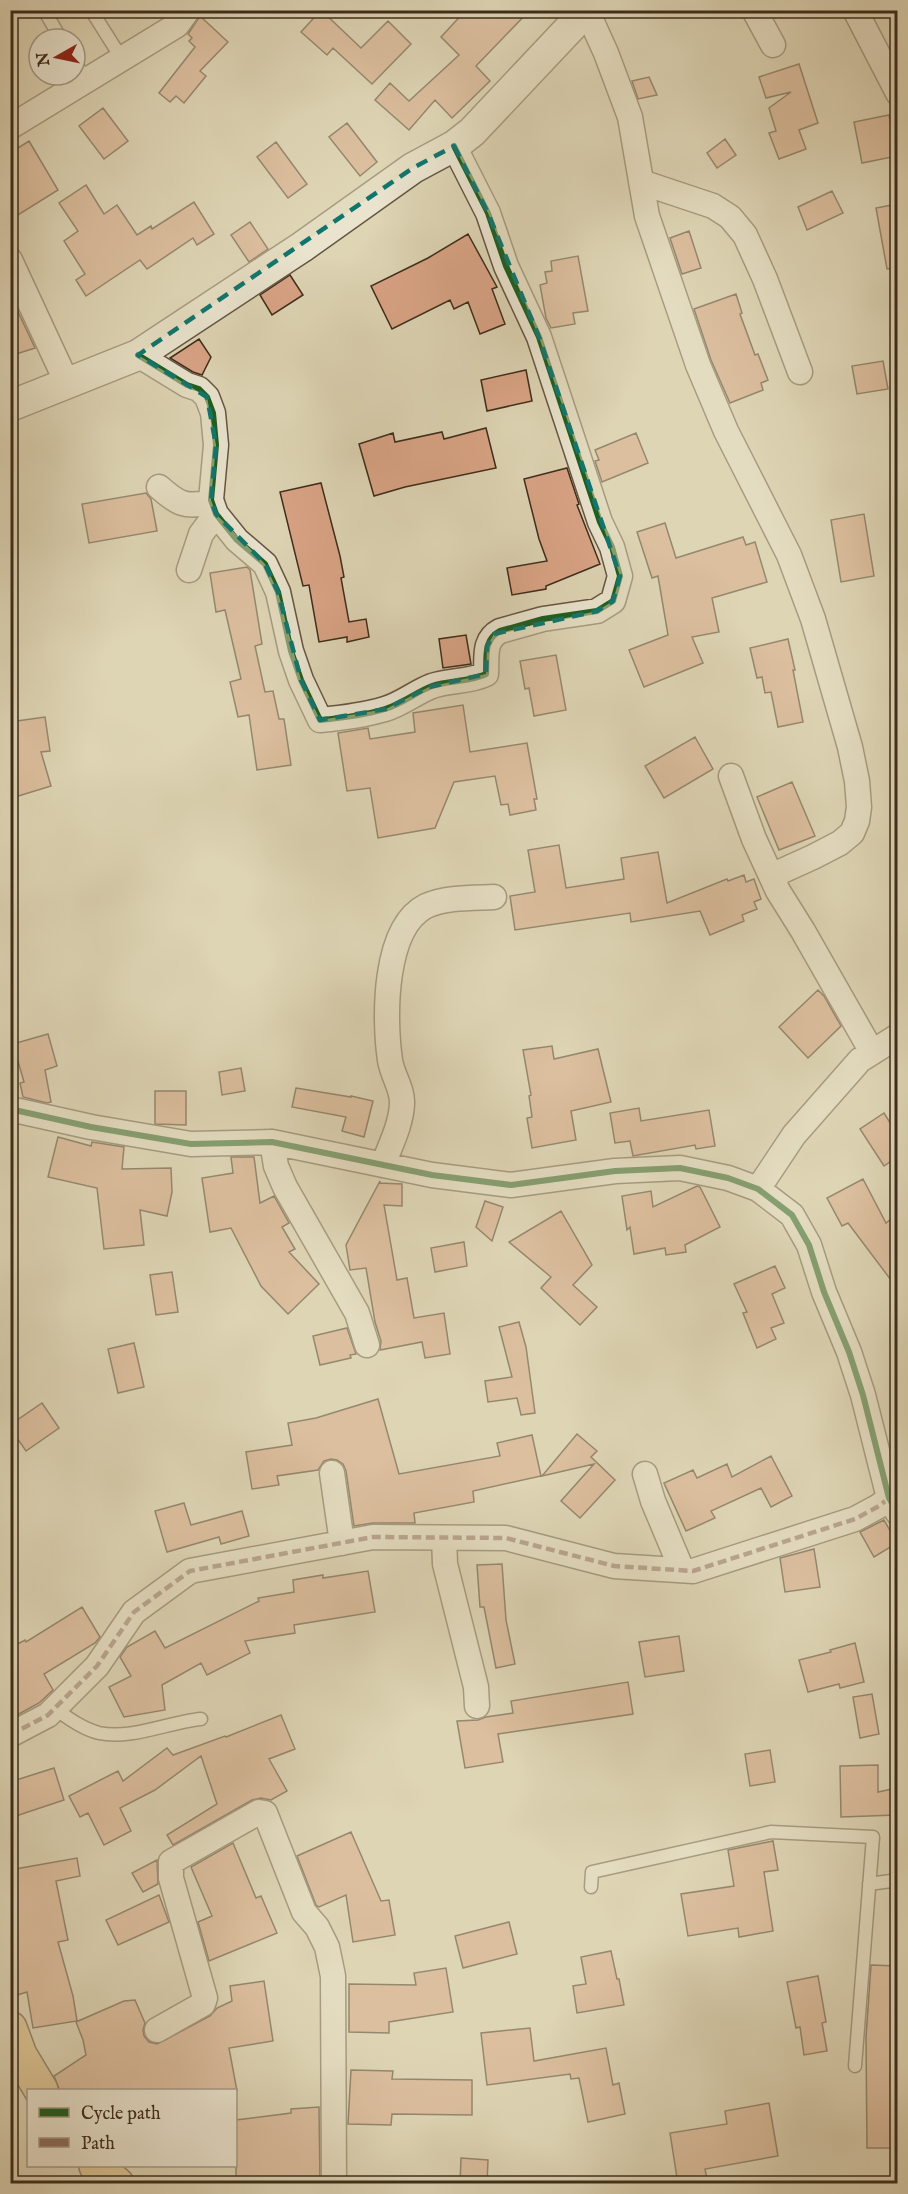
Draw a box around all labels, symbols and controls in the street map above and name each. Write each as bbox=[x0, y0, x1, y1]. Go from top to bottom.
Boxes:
north arrow bbox=[27, 27, 87, 87]
text: N bbox=[33, 50, 55, 68]
legend bbox=[27, 2089, 237, 2167]
text: Cycle path bbox=[81, 2103, 161, 2126]
text: Path bbox=[81, 2133, 115, 2156]

